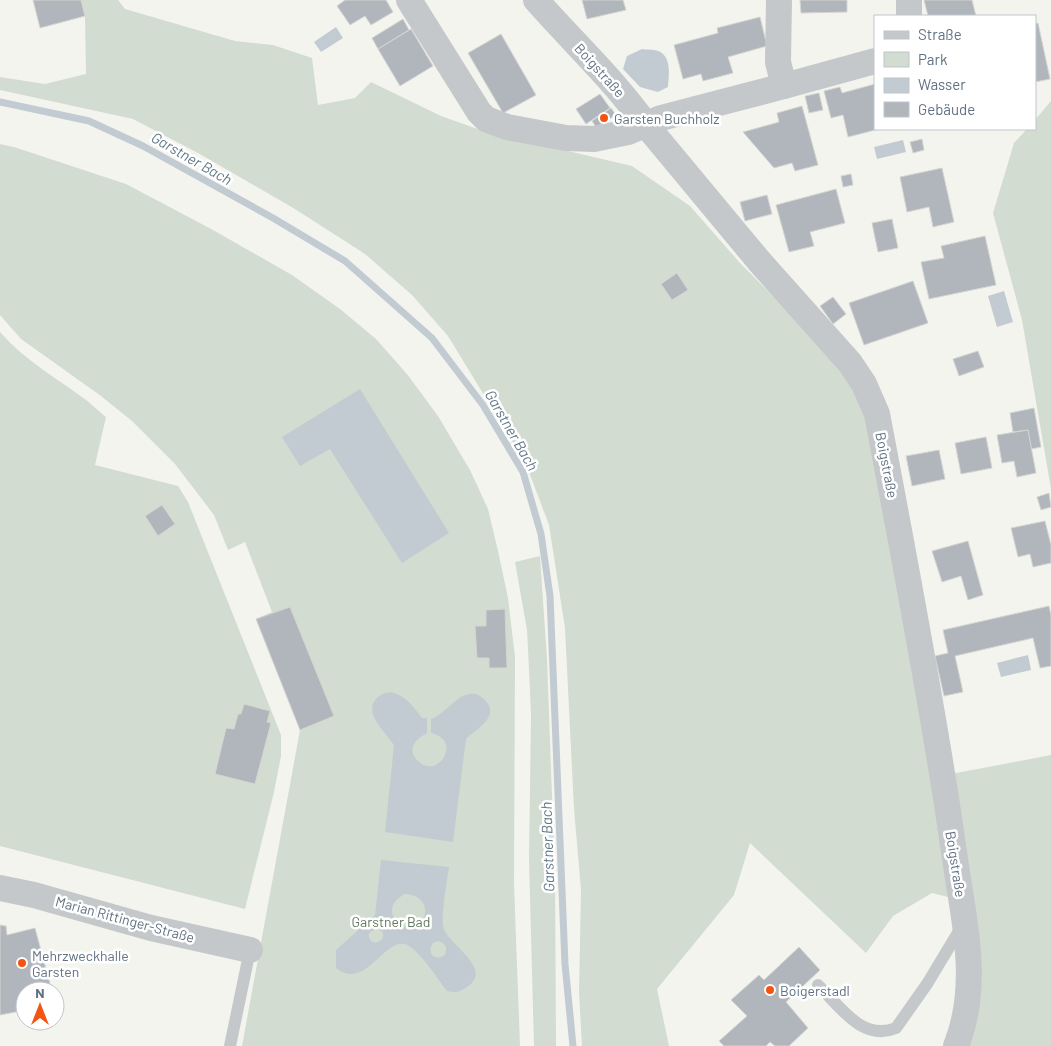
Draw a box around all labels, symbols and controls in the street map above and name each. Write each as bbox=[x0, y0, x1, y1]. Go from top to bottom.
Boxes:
legend bbox=[874, 15, 1036, 130]
text: Straße bbox=[918, 25, 962, 43]
street label: Boigstraße bbox=[571, 40, 629, 100]
text: Park bbox=[918, 50, 948, 68]
text: Wasser bbox=[918, 75, 966, 93]
text: Gebäude bbox=[918, 100, 975, 118]
place label: Garsten Buchholz bbox=[614, 110, 720, 127]
marker: Garsten Buchholz bbox=[598, 112, 610, 124]
water label: Garstner Bach bbox=[148, 128, 236, 188]
water label: Garstner Bach bbox=[482, 386, 542, 474]
street label: Boigstraße bbox=[872, 431, 902, 499]
water label: Garstner Bach bbox=[536, 801, 558, 892]
street label: Boigstraße bbox=[942, 830, 970, 898]
street label: Marian Rittinger-Straße bbox=[54, 892, 196, 946]
park label: Garstner Bad bbox=[352, 913, 430, 930]
place label: Mehrzweckhalle Garsten bbox=[32, 947, 129, 980]
marker: Mehrzweckhalle Garsten bbox=[16, 957, 28, 969]
north arrow bbox=[15, 981, 65, 1031]
place label: Boigerstadl bbox=[780, 982, 850, 999]
text: N bbox=[35, 984, 45, 1001]
marker: Boigerstadl bbox=[764, 984, 776, 996]

